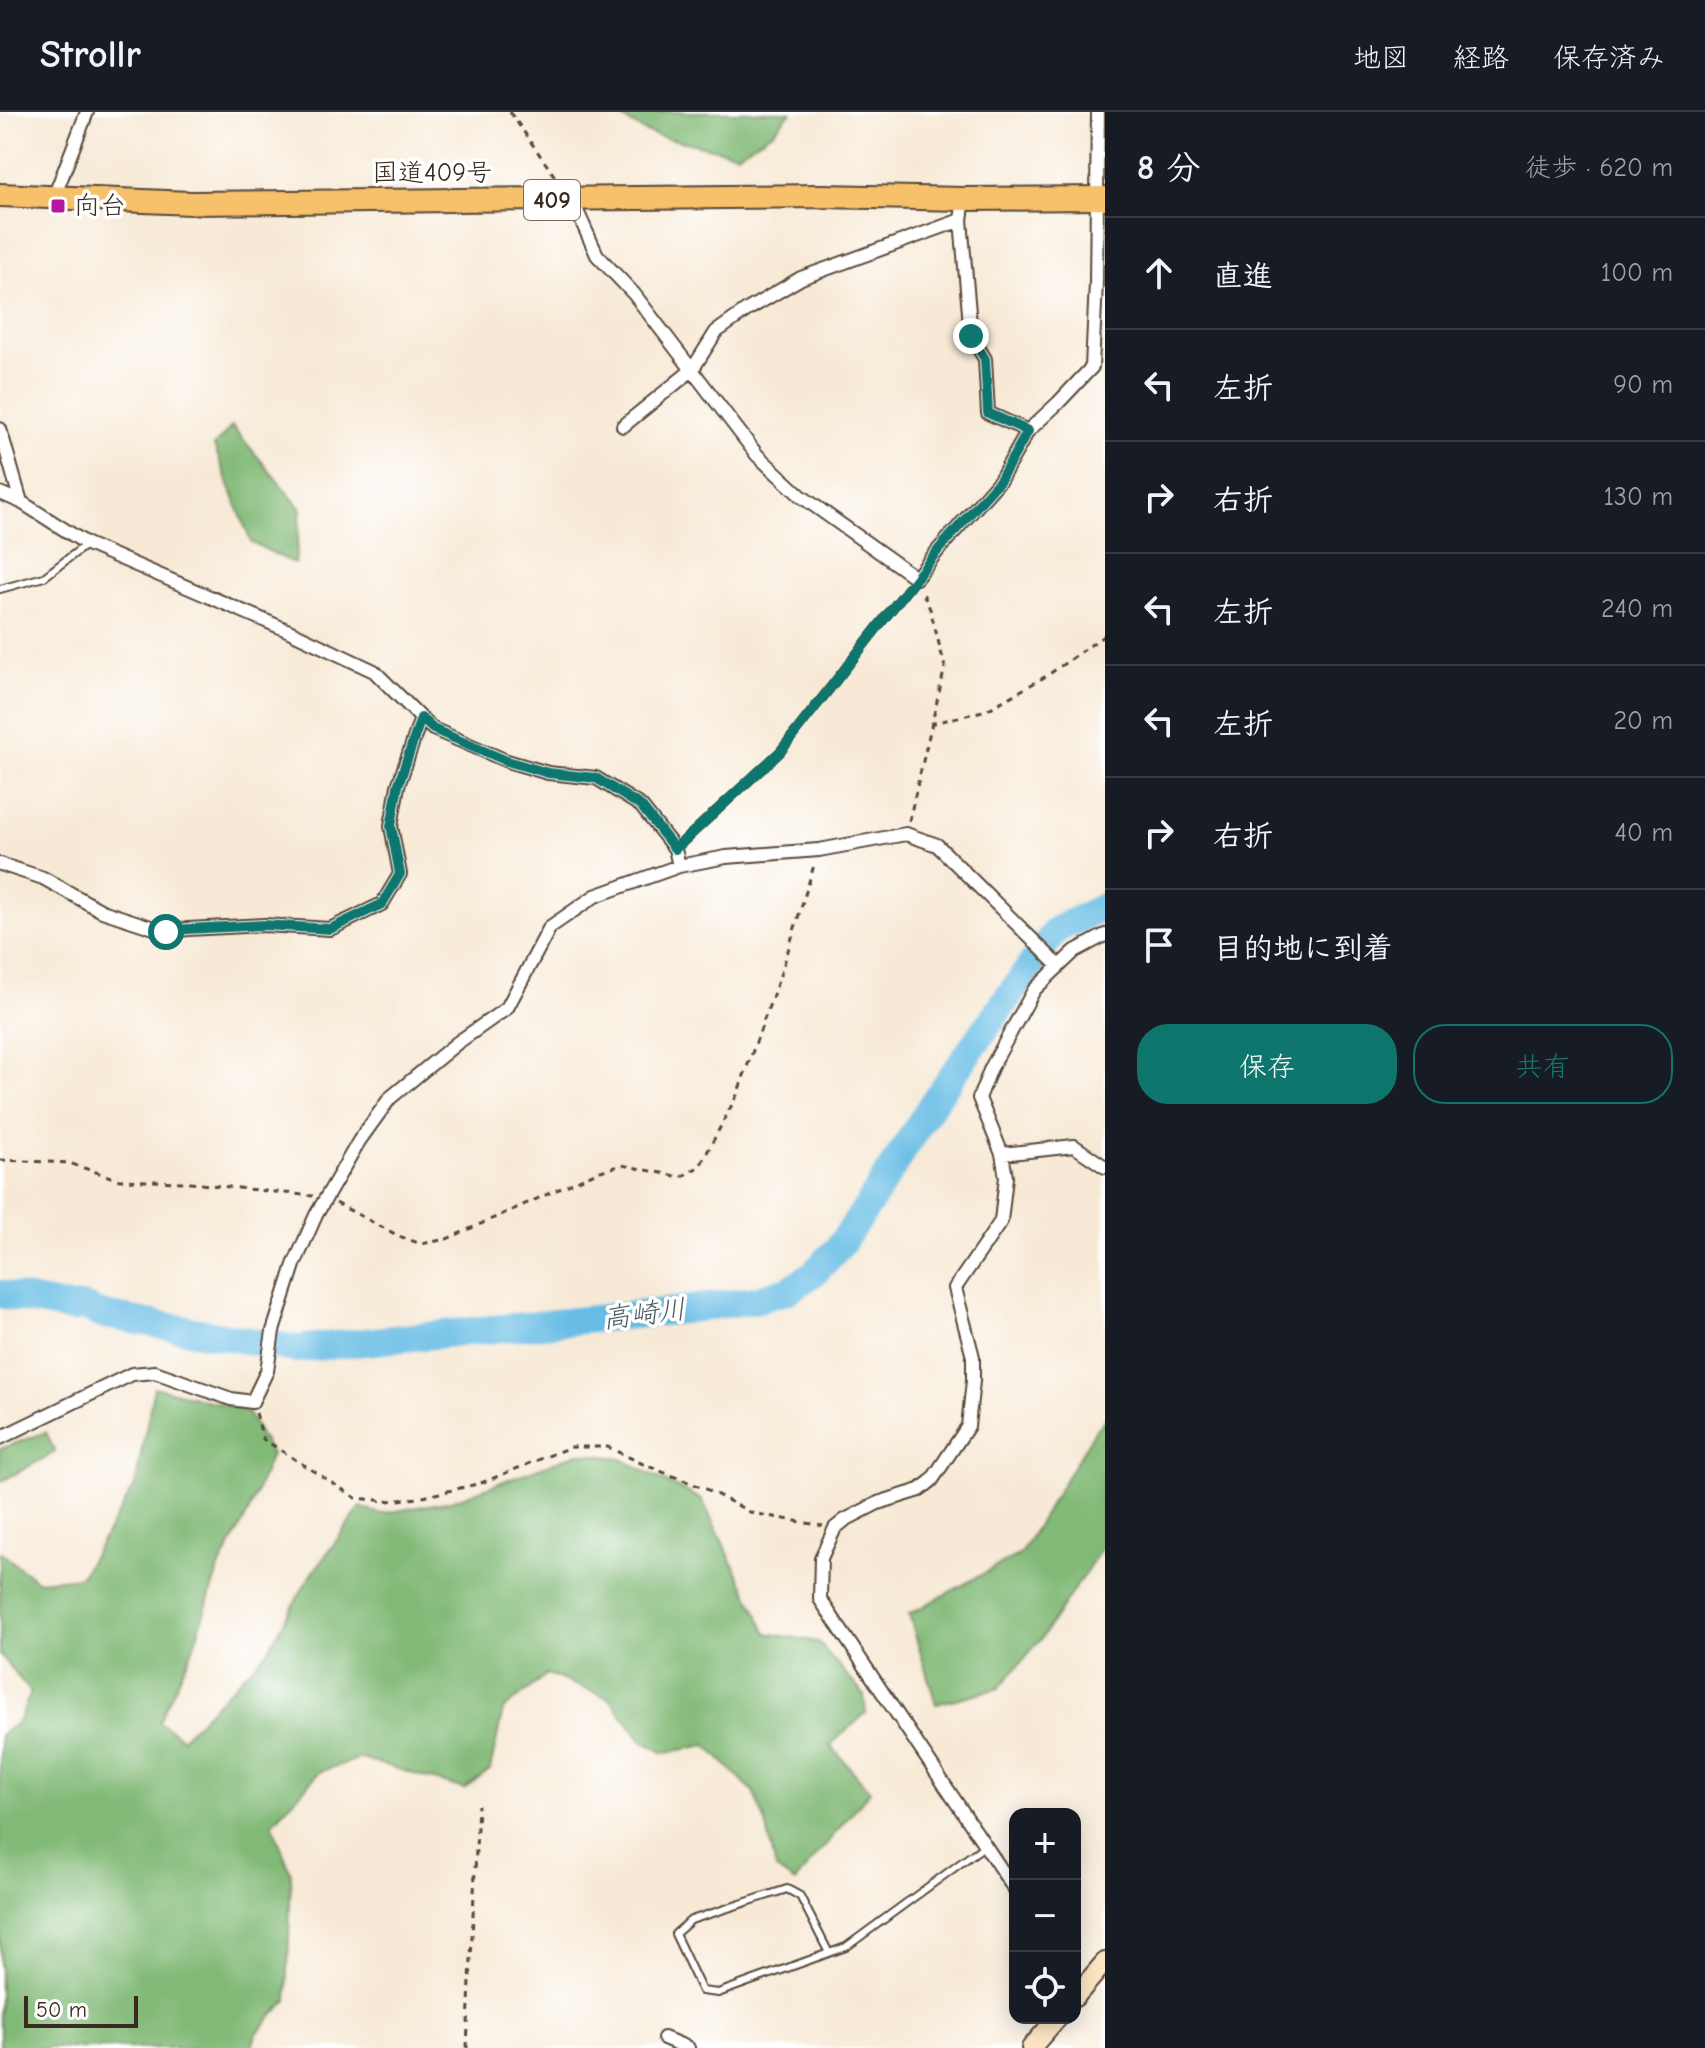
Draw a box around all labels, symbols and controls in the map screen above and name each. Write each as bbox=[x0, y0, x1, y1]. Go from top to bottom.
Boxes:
text: Strollr bbox=[40, 33, 141, 77]
text: 地図 bbox=[1353, 42, 1409, 74]
text: 経路 bbox=[1453, 42, 1509, 74]
text: 保存済み bbox=[1553, 42, 1665, 74]
text: 8 分 bbox=[1137, 148, 1201, 188]
text: 徒歩 · 620 m bbox=[1525, 153, 1673, 183]
street label: 国道409号 bbox=[372, 158, 492, 188]
road number: 409 bbox=[524, 180, 580, 220]
place label: 向台 bbox=[74, 191, 126, 221]
marker: 向台 bbox=[49, 197, 67, 215]
icon: ahead bbox=[1137, 251, 1181, 295]
text: 100 m bbox=[1601, 258, 1673, 288]
text: 直進 bbox=[1213, 259, 1273, 294]
route end bbox=[953, 318, 989, 354]
icon: left bbox=[1137, 363, 1181, 407]
text: 90 m bbox=[1613, 370, 1673, 400]
text: 左折 bbox=[1213, 371, 1273, 406]
icon: right bbox=[1137, 475, 1181, 519]
text: 130 m bbox=[1604, 482, 1673, 512]
text: 右折 bbox=[1213, 483, 1273, 518]
icon: left bbox=[1137, 587, 1181, 631]
text: 240 m bbox=[1601, 594, 1673, 624]
text: 左折 bbox=[1213, 595, 1273, 630]
icon: left bbox=[1137, 699, 1181, 743]
text: 20 m bbox=[1613, 706, 1673, 736]
text: 左折 bbox=[1213, 707, 1273, 742]
icon: right bbox=[1137, 811, 1181, 855]
text: 40 m bbox=[1614, 818, 1673, 848]
text: 右折 bbox=[1213, 819, 1273, 854]
route start bbox=[148, 914, 184, 950]
icon: arrive bbox=[1137, 923, 1181, 967]
text: 目的地に到着 bbox=[1213, 931, 1393, 966]
button: 保存 bbox=[1137, 1024, 1397, 1104]
button: 共有 bbox=[1413, 1024, 1673, 1104]
water label: 高崎川 bbox=[600, 1293, 688, 1335]
map controls bbox=[1009, 1808, 1081, 2024]
button: + bbox=[1009, 1808, 1081, 1880]
button: − bbox=[1009, 1880, 1081, 1952]
button: locate bbox=[1009, 1952, 1081, 2024]
scale bar bbox=[24, 1992, 138, 2028]
text: 50 m bbox=[36, 1997, 87, 2023]

